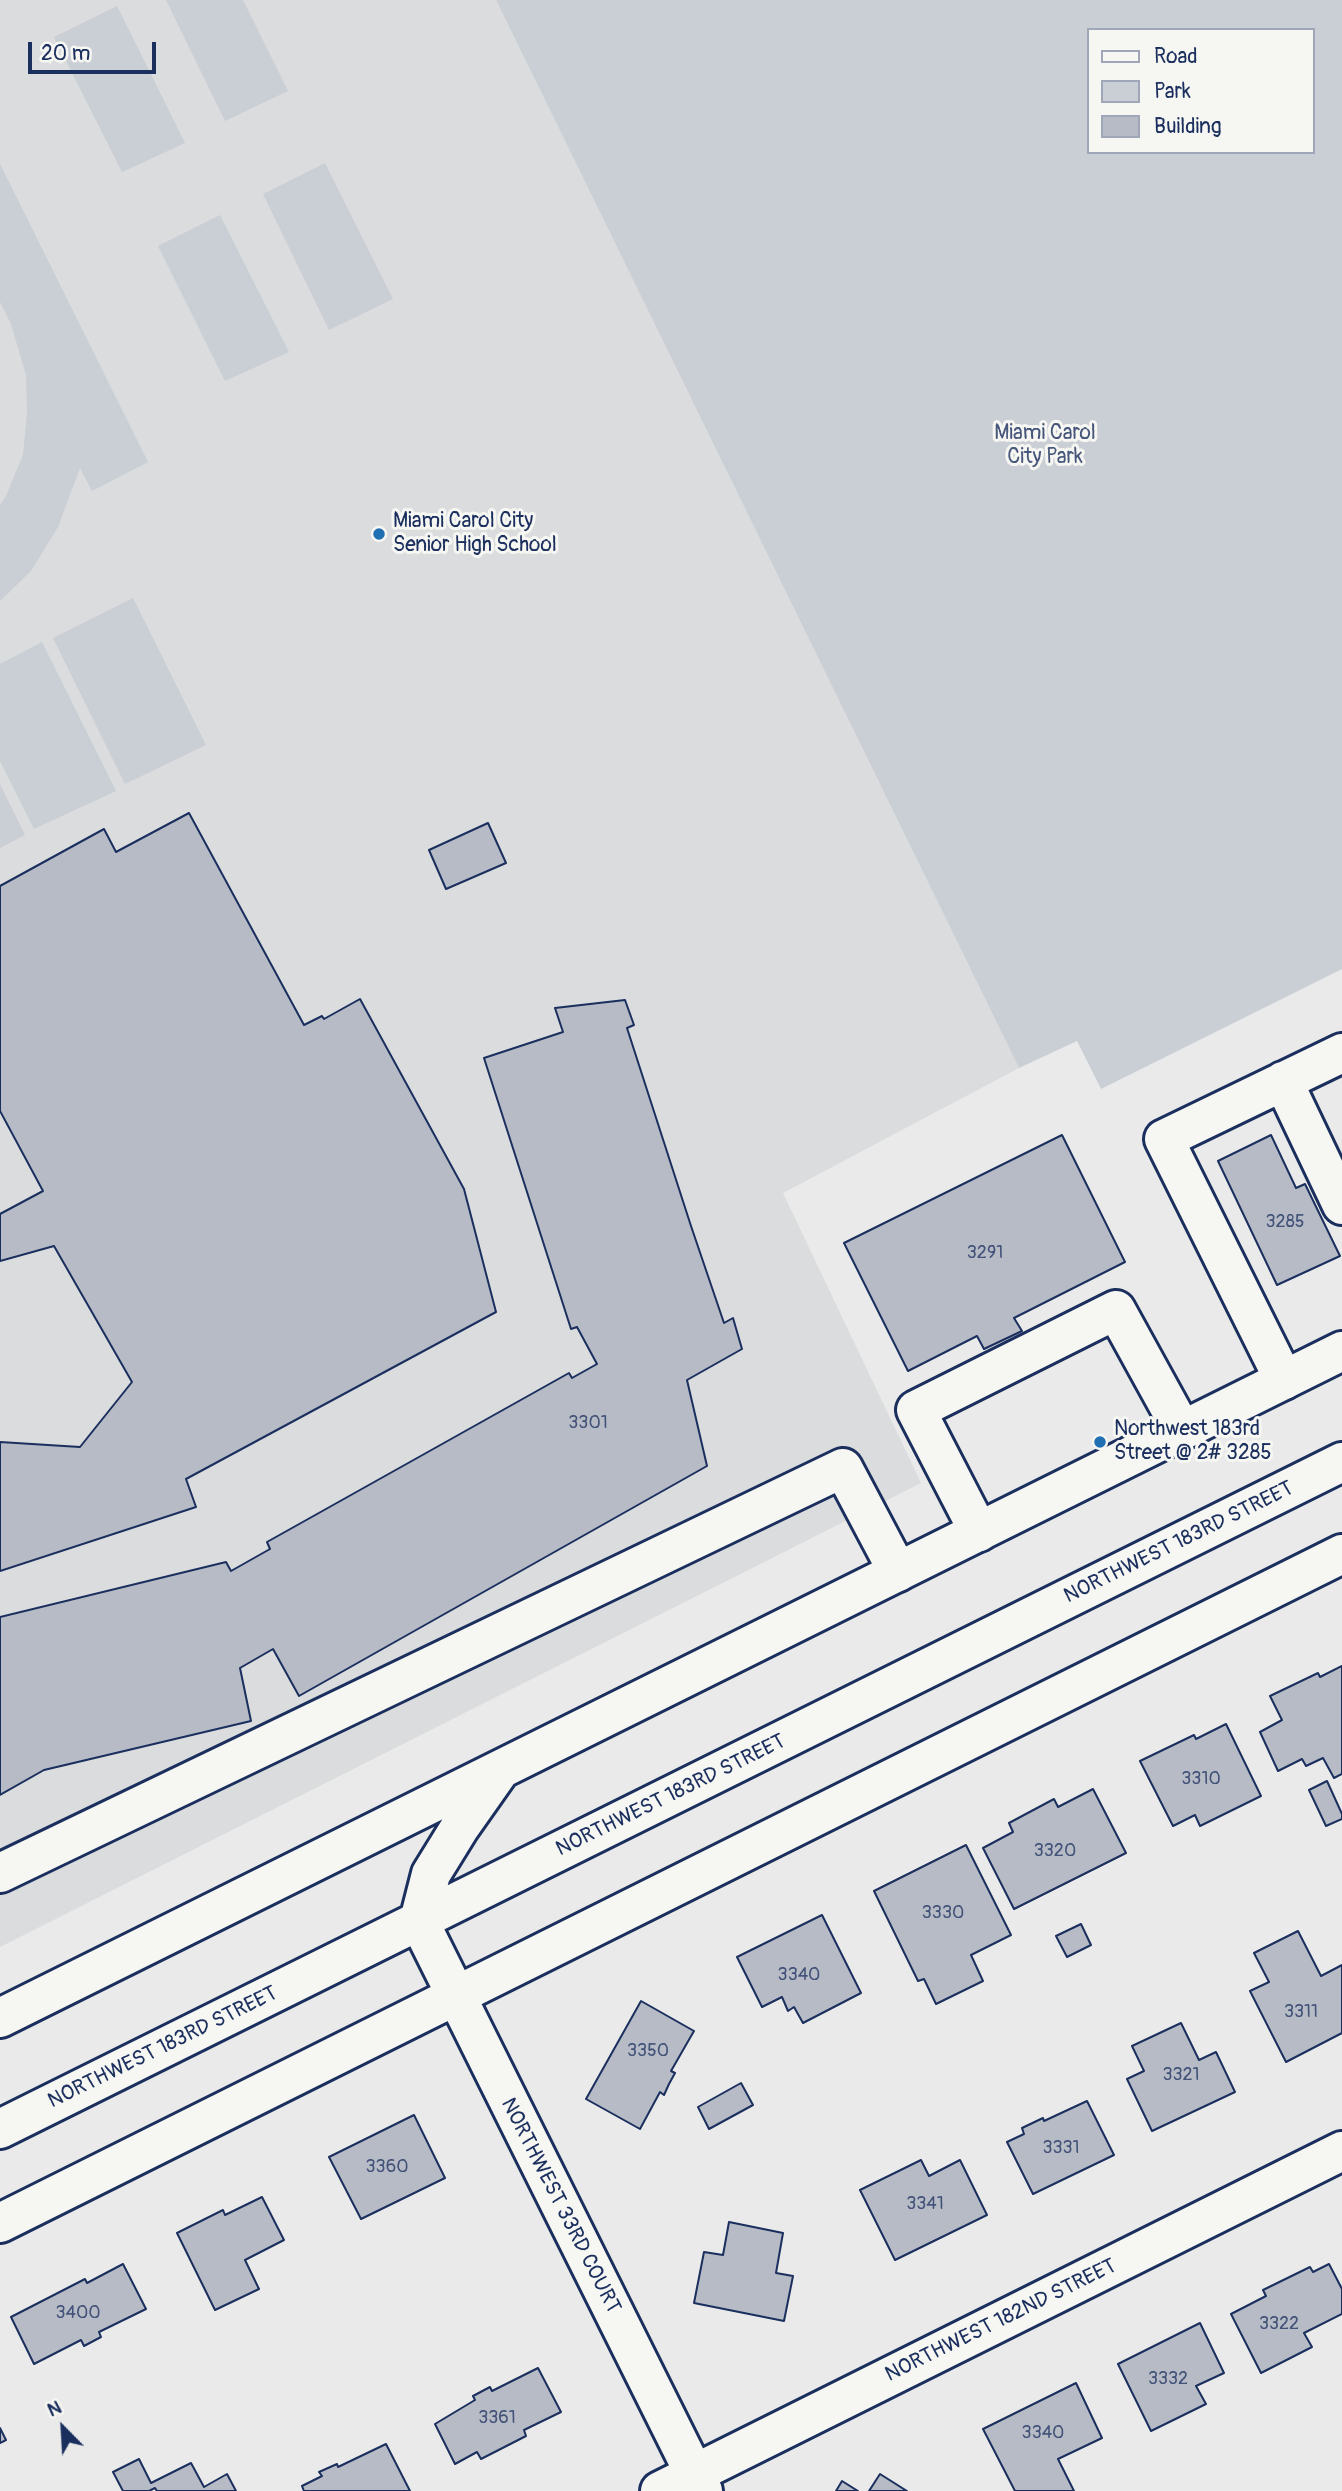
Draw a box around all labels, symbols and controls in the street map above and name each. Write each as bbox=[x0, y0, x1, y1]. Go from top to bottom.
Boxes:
scale bar bbox=[32, 28, 159, 72]
legend bbox=[1086, 28, 1314, 154]
text: 20 m bbox=[41, 40, 90, 67]
text: Road bbox=[1154, 43, 1198, 70]
text: Park bbox=[1154, 78, 1191, 105]
text: Building bbox=[1154, 113, 1221, 140]
park label: Miami Carol City Park bbox=[994, 421, 1096, 471]
place label: Miami Carol City Senior High School bbox=[393, 509, 557, 559]
marker: Miami Carol City Senior High School bbox=[371, 526, 387, 542]
house number: 3285 bbox=[1266, 1211, 1304, 1233]
house number: 3291 bbox=[967, 1242, 1003, 1264]
house number: 3301 bbox=[568, 1412, 608, 1434]
place label: Northwest 183rd Street @ 2# 3285 bbox=[1114, 1417, 1272, 1467]
marker: Northwest 183rd Street @ 2# 3285 bbox=[1092, 1434, 1108, 1450]
street label: NORTHWEST 183RD STREET bbox=[1060, 1476, 1298, 1610]
street label: NORTHWEST 183RD STREET bbox=[552, 1729, 790, 1863]
house number: 3310 bbox=[1181, 1768, 1221, 1790]
house number: 3320 bbox=[1034, 1840, 1076, 1862]
house number: 3330 bbox=[922, 1902, 964, 1924]
house number: 3340 bbox=[778, 1964, 820, 1986]
street label: NORTHWEST 183RD STREET bbox=[44, 1981, 282, 2115]
house number: 3311 bbox=[1284, 2001, 1318, 2023]
house number: 3350 bbox=[627, 2040, 669, 2062]
house number: 3321 bbox=[1162, 2064, 1200, 2086]
street label: NORTHWEST 33RD COURT bbox=[495, 2094, 625, 2318]
house number: 3331 bbox=[1042, 2137, 1080, 2159]
house number: 3360 bbox=[366, 2156, 408, 2178]
house number: 3341 bbox=[906, 2193, 944, 2215]
street label: NORTHWEST 182ND STREET bbox=[881, 2254, 1121, 2388]
house number: 3400 bbox=[55, 2302, 101, 2324]
house number: 3322 bbox=[1259, 2313, 1299, 2335]
house number: 3332 bbox=[1148, 2368, 1188, 2390]
north arrow bbox=[28, 2393, 98, 2463]
text: N bbox=[44, 2395, 65, 2422]
house number: 3361 bbox=[478, 2407, 516, 2429]
house number: 3340 bbox=[1022, 2422, 1064, 2444]

